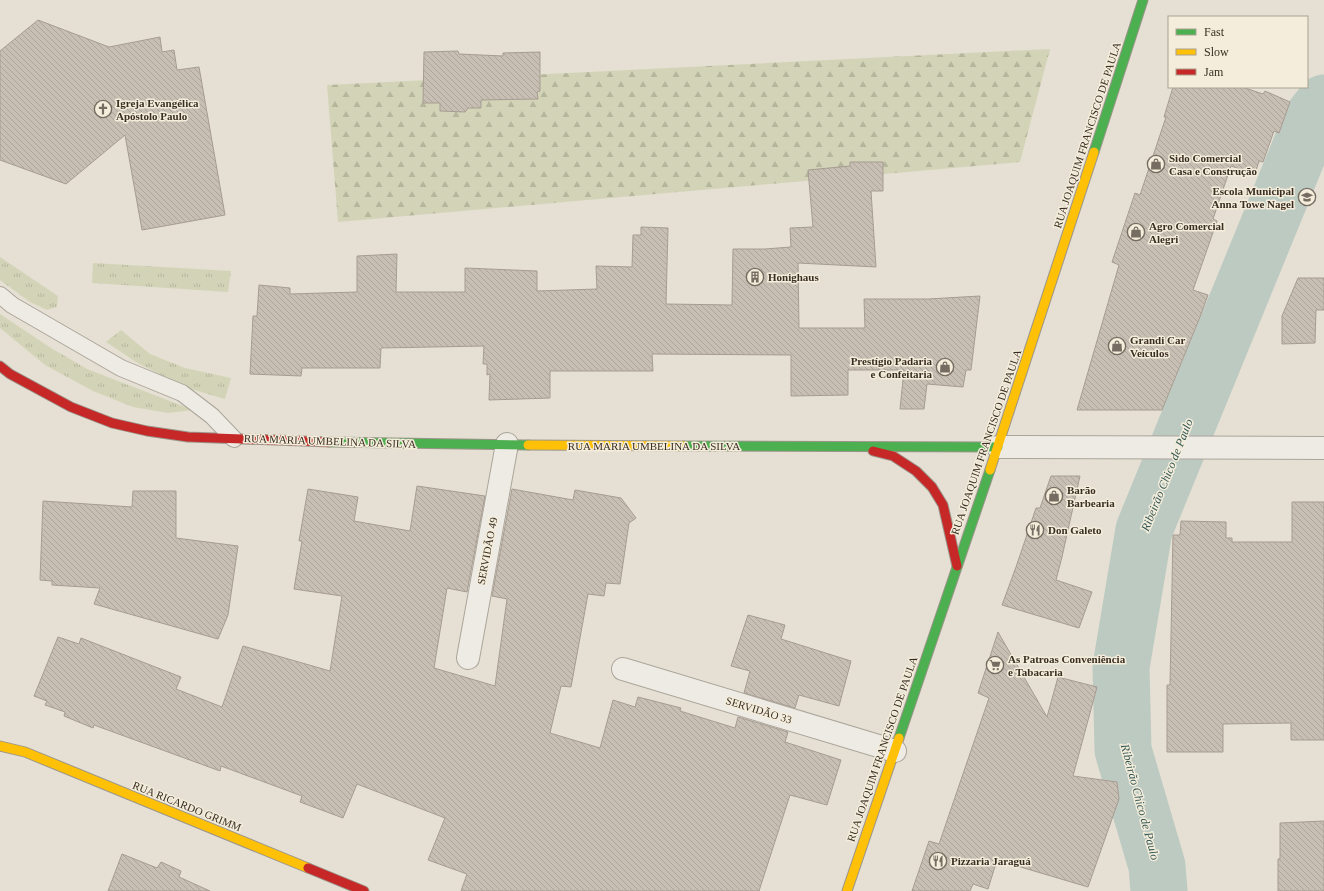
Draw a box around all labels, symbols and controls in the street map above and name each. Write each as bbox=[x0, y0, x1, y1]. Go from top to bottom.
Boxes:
legend bbox=[1168, 16, 1308, 88]
text: Fast bbox=[1204, 25, 1225, 39]
street label: RUA JOAQUIM FRANCISCO DE PAULA bbox=[1051, 40, 1123, 230]
text: Slow bbox=[1204, 45, 1229, 59]
text: Jam bbox=[1204, 65, 1224, 79]
place label: Igreja Evangélica Apóstolo Paulo bbox=[116, 97, 199, 122]
church icon: Igreja Evangélica Apóstolo Paulo bbox=[93, 99, 113, 119]
place label: Sido Comercial Casa e Construção bbox=[1169, 152, 1257, 177]
shop icon: Sido Comercial Casa e Construção bbox=[1146, 154, 1166, 174]
place label: Escola Municipal Anna Towe Nagel bbox=[1211, 185, 1294, 210]
school or university icon: Escola Municipal Anna Towe Nagel bbox=[1297, 187, 1317, 207]
place label: Agro Comercial Alegri bbox=[1149, 220, 1224, 245]
shop icon: Agro Comercial Alegri bbox=[1126, 222, 1146, 242]
building icon: Honighaus bbox=[745, 267, 765, 287]
place label: Honighaus bbox=[768, 271, 819, 283]
place label: Grandi Car Veículos bbox=[1130, 334, 1185, 359]
shop icon: Grandi Car Veículos bbox=[1107, 336, 1127, 356]
street label: RUA JOAQUIM FRANCISCO DE PAULA bbox=[949, 348, 1023, 536]
place label: Prestígio Padaria e Confeitaria bbox=[851, 355, 932, 380]
shop icon: Prestígio Padaria e Confeitaria bbox=[935, 357, 955, 377]
water label: Ribeirão Chico de Paulo bbox=[1138, 417, 1196, 534]
street label: RUA MARIA UMBELINA DA SILVA bbox=[244, 432, 416, 450]
street label: RUA MARIA UMBELINA DA SILVA bbox=[568, 440, 740, 452]
place label: Barão Barbearia bbox=[1067, 484, 1115, 509]
shop icon: Barão Barbearia bbox=[1044, 486, 1064, 506]
street label: SERVIDÃO 49 bbox=[475, 516, 500, 586]
restaurant icon: Don Galeto bbox=[1025, 520, 1045, 540]
place label: Don Galeto bbox=[1048, 524, 1102, 536]
place label: As Patroas Conveniência e Tabacaria bbox=[1008, 653, 1126, 678]
street label: RUA JOAQUIM FRANCISCO DE PAULA bbox=[845, 655, 919, 843]
supermarket icon: As Patroas Conveniência e Tabacaria bbox=[985, 655, 1005, 675]
street label: SERVIDÃO 33 bbox=[724, 694, 794, 726]
water label: Ribeirão Chico de Paulo bbox=[1117, 741, 1162, 862]
street label: RUA RICARDO GRIMM bbox=[131, 779, 243, 833]
restaurant icon: Pizzaria Jaraguá bbox=[928, 851, 948, 871]
place label: Pizzaria Jaraguá bbox=[951, 855, 1031, 867]

